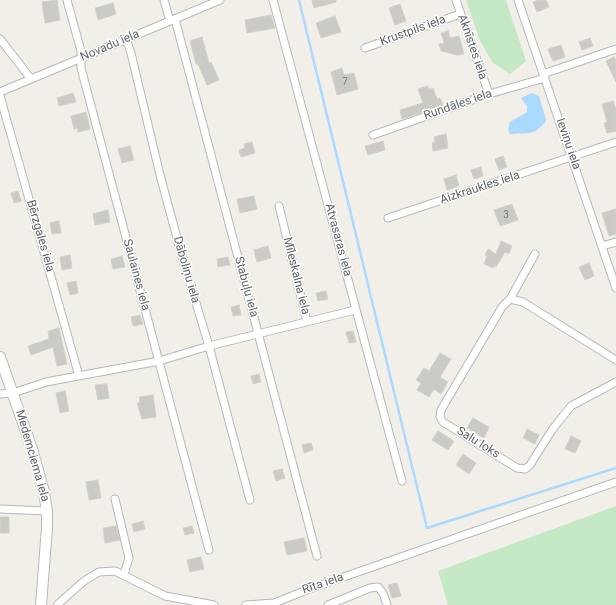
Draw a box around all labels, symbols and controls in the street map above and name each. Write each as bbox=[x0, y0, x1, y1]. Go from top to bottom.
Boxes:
street label: Krustpils iela bbox=[378, 12, 448, 50]
street label: Aknīstes iela bbox=[454, 13, 490, 81]
street label: Novadu iela bbox=[78, 27, 142, 65]
house number: 7 bbox=[342, 76, 348, 88]
street label: Rundāles iela bbox=[422, 87, 494, 123]
street label: Ieviņu iela bbox=[553, 116, 583, 172]
street label: Aizkraukles iela bbox=[438, 168, 522, 208]
street label: Bērzgales iela bbox=[23, 198, 57, 274]
street label: Atvasaras iela bbox=[321, 202, 355, 278]
house number: 3 bbox=[503, 209, 509, 221]
street label: Dāboliņu iela bbox=[170, 235, 202, 305]
street label: Mīleskalna iela bbox=[279, 236, 313, 316]
street label: Saulaines iela bbox=[120, 238, 152, 312]
street label: Stabuļu iela bbox=[231, 255, 261, 319]
street label: Medemciema iela bbox=[12, 408, 52, 504]
street label: Salu loks bbox=[454, 424, 502, 462]
street label: Rīta iela bbox=[301, 570, 345, 598]

